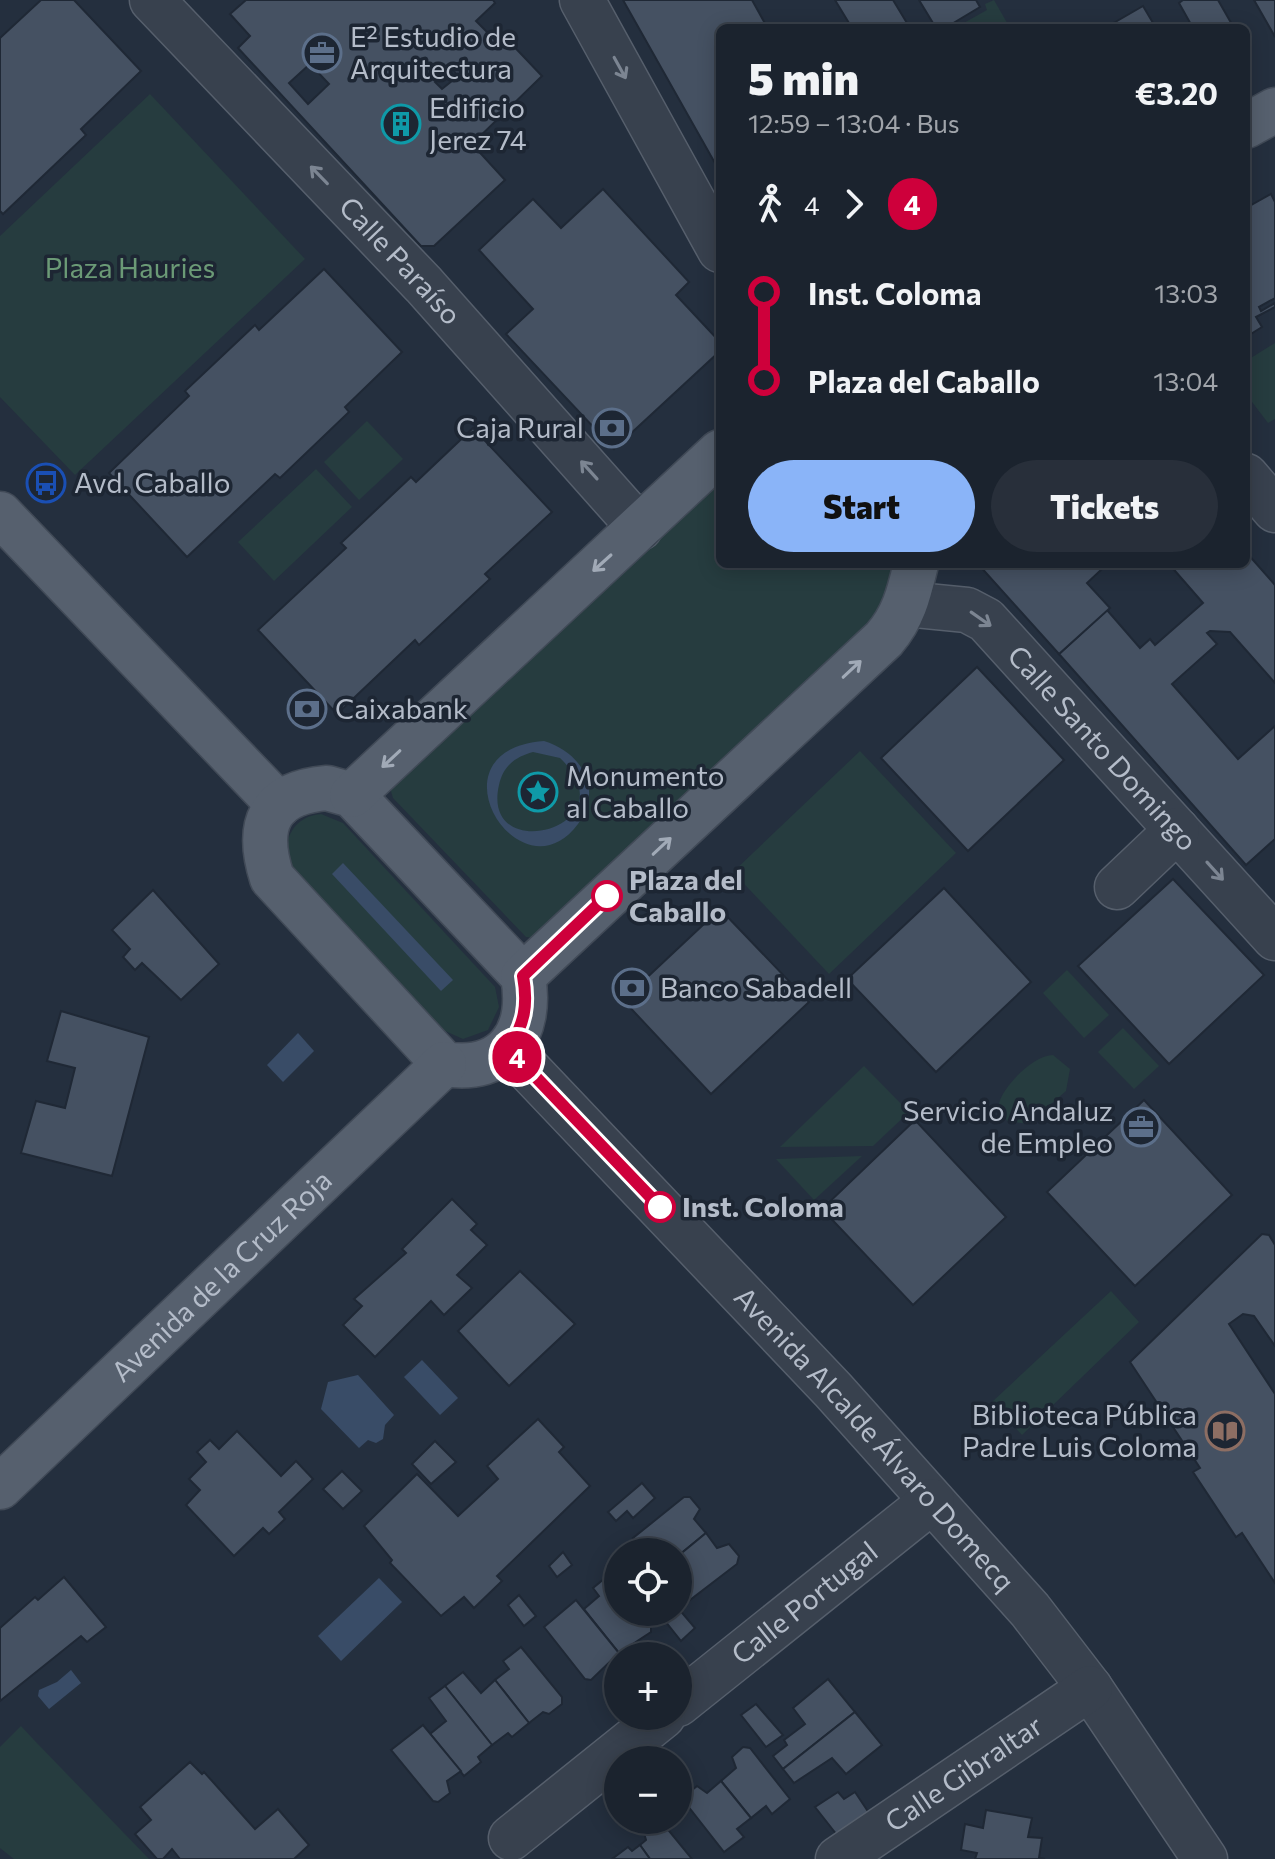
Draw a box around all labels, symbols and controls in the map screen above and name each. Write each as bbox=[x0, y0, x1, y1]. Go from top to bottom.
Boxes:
place label: E² Estudio de Arquitectura bbox=[350, 19, 516, 85]
office icon: E² Estudio de Arquitectura bbox=[301, 32, 343, 74]
text: 5 min bbox=[748, 50, 859, 104]
one-way arrow bbox=[612, 56, 628, 79]
text: €3.20 bbox=[1135, 74, 1218, 111]
place label: Edificio Jerez 74 bbox=[429, 90, 527, 156]
building icon: Edificio Jerez 74 bbox=[380, 103, 422, 145]
text: 12:59 – 13:04 · Bus bbox=[748, 107, 960, 138]
one-way arrow bbox=[310, 165, 328, 185]
icon: walk bbox=[748, 182, 792, 226]
icon: forward bbox=[832, 182, 876, 226]
text: 4 bbox=[904, 187, 921, 221]
street label: Calle Paraíso bbox=[333, 189, 469, 331]
text: 4 bbox=[804, 189, 820, 220]
park label: Plaza Hauries bbox=[45, 250, 215, 284]
text: Inst. Coloma bbox=[808, 274, 981, 311]
text: 13:03 bbox=[1154, 277, 1218, 308]
text: Plaza del Caballo bbox=[808, 362, 1040, 399]
text: 13:04 bbox=[1153, 365, 1218, 396]
bank icon: Caja Rural bbox=[591, 407, 633, 449]
place label: Caja Rural bbox=[456, 410, 584, 444]
one-way arrow bbox=[580, 460, 598, 480]
button: Start bbox=[748, 460, 975, 552]
button: Tickets bbox=[991, 460, 1218, 552]
bus stop icon: Avd. Caballo bbox=[25, 462, 67, 504]
place label: Avd. Caballo bbox=[74, 465, 230, 499]
one-way arrow bbox=[592, 553, 613, 572]
one-way arrow bbox=[969, 611, 992, 628]
street label: Calle Santo Domingo bbox=[1001, 638, 1205, 857]
one-way arrow bbox=[842, 660, 862, 679]
bank icon: Caixabank bbox=[286, 688, 328, 730]
place label: Caixabank bbox=[335, 691, 468, 725]
one-way arrow bbox=[381, 749, 401, 768]
place label: Monumento al Caballo bbox=[566, 758, 724, 824]
place icon: Monumento al Caballo bbox=[517, 771, 559, 813]
one-way arrow bbox=[651, 838, 671, 856]
one-way arrow bbox=[1205, 861, 1223, 881]
place label: Plaza del Caballo bbox=[629, 862, 743, 928]
marker: Plaza del Caballo bbox=[592, 881, 622, 911]
bank icon: Banco Sabadell bbox=[611, 967, 653, 1009]
place label: Banco Sabadell bbox=[660, 970, 852, 1004]
line badge: 4 bbox=[491, 1031, 543, 1083]
text: 4 bbox=[508, 1040, 526, 1074]
place label: Servicio Andaluz de Empleo bbox=[903, 1093, 1113, 1159]
office icon: Servicio Andaluz de Empleo bbox=[1120, 1106, 1162, 1148]
street label: Avenida de la Cruz Roja bbox=[104, 1162, 338, 1388]
place label: Inst. Coloma bbox=[682, 1189, 844, 1223]
marker: Inst. Coloma bbox=[645, 1192, 675, 1222]
street label: Avenida Alcalde Álvaro Domecq bbox=[728, 1279, 1023, 1597]
place label: Biblioteca Pública Padre Luis Coloma bbox=[962, 1397, 1197, 1463]
library icon: Biblioteca Pública Padre Luis Coloma bbox=[1204, 1410, 1246, 1452]
street label: Calle Portugal bbox=[724, 1533, 884, 1671]
map controls bbox=[604, 1538, 692, 1834]
button: locate bbox=[604, 1538, 692, 1626]
button: + bbox=[604, 1642, 692, 1730]
street label: Calle Gibraltar bbox=[878, 1708, 1048, 1838]
button: − bbox=[604, 1746, 692, 1834]

